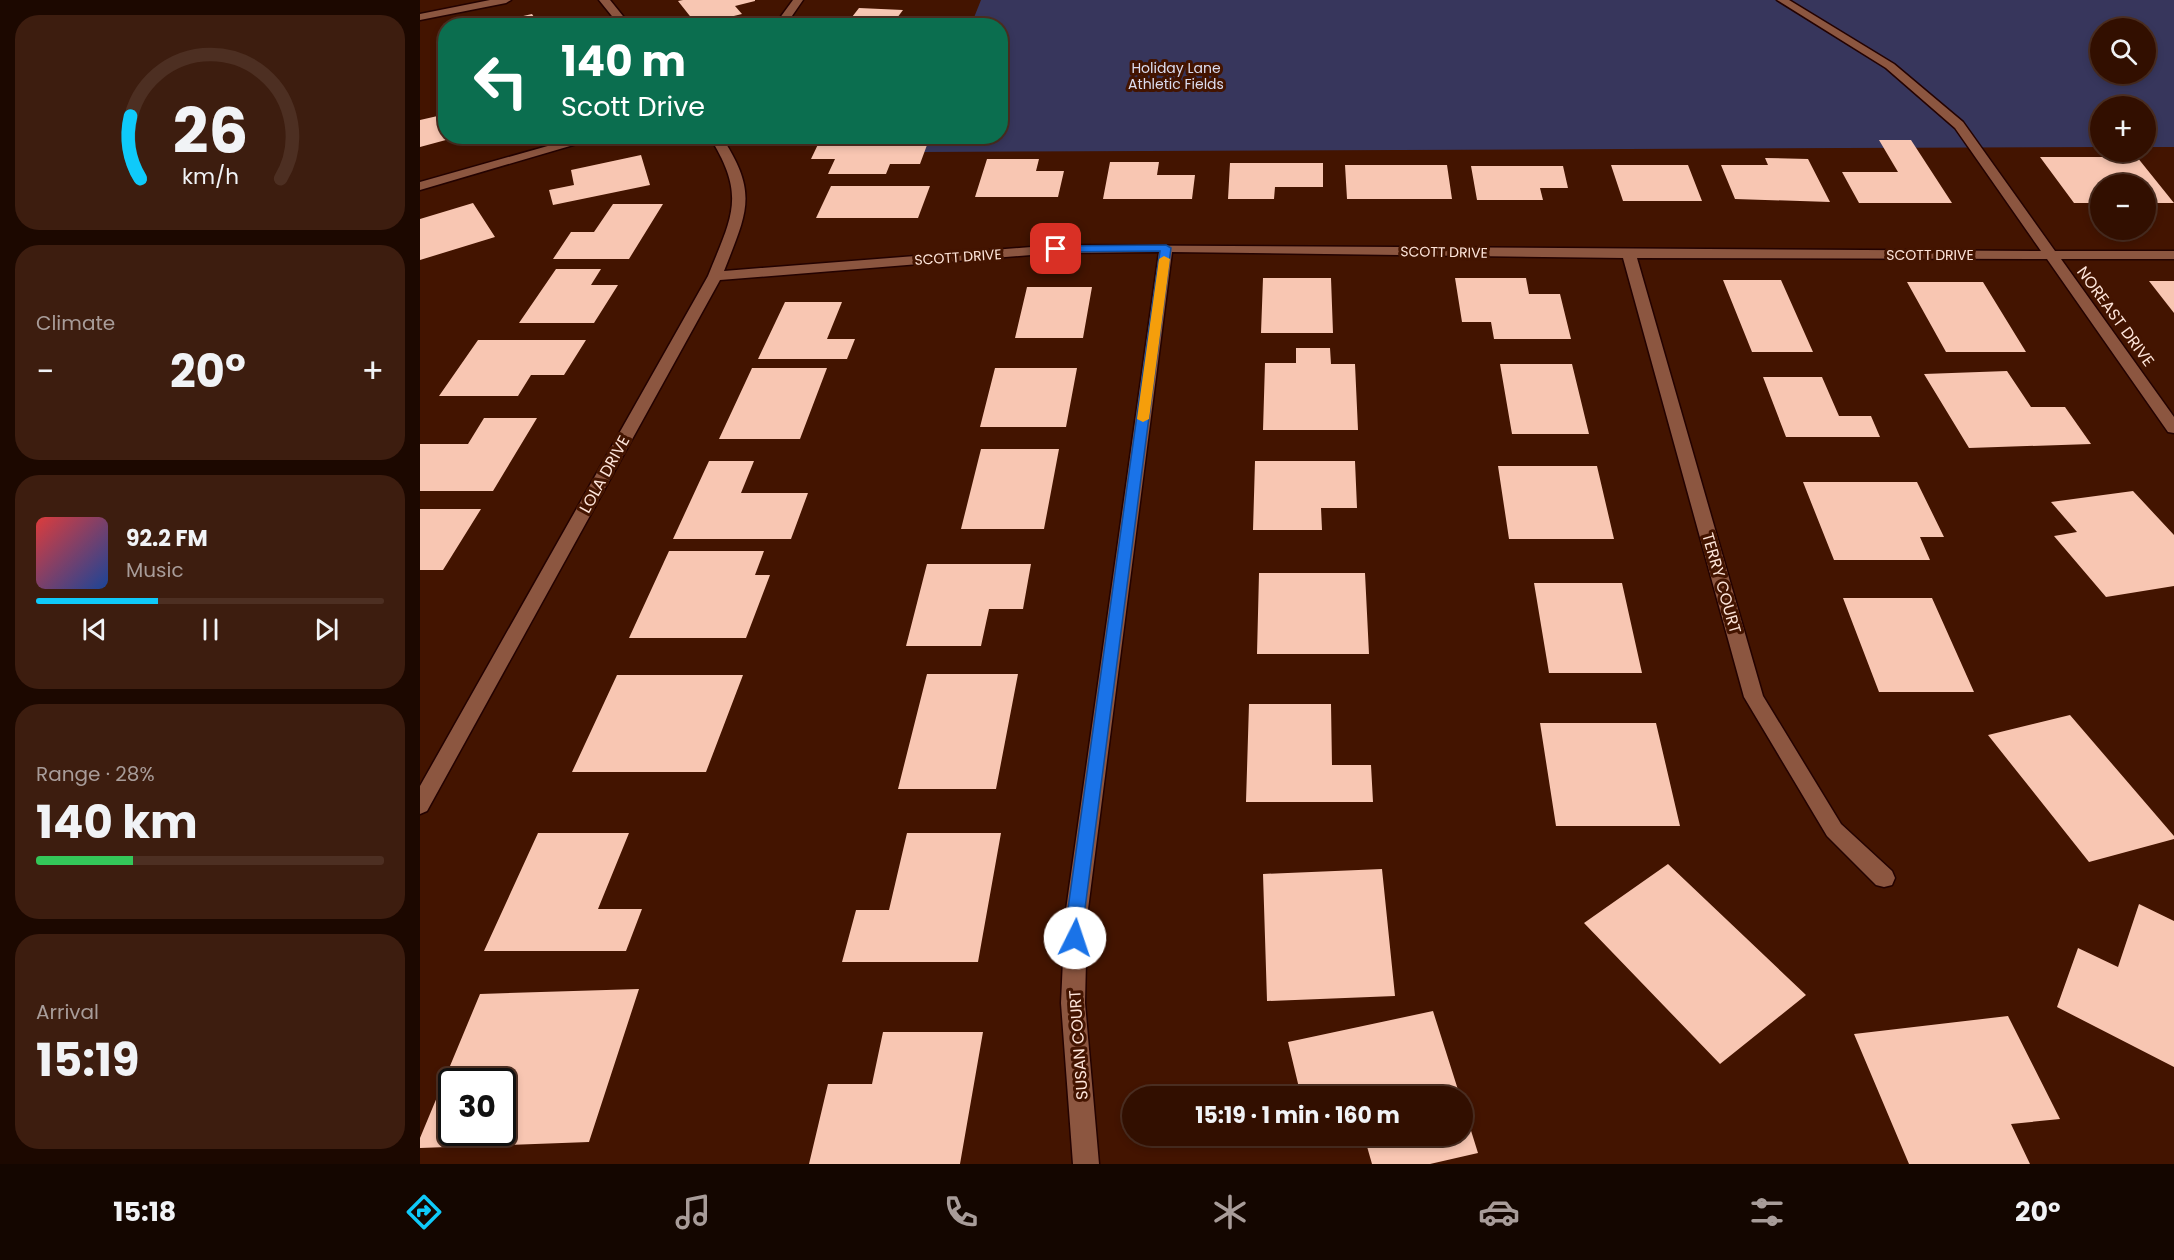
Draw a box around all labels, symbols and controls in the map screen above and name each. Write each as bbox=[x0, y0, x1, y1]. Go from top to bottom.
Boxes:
map controls bbox=[2090, 18, 2156, 240]
button: search bbox=[2090, 18, 2156, 84]
text: 140 m bbox=[561, 32, 686, 91]
icon: left bbox=[462, 42, 540, 120]
park label: Holiday Lane Athletic Fields bbox=[1128, 58, 1224, 94]
text: 26 bbox=[172, 88, 248, 176]
text: Scott Drive bbox=[561, 88, 705, 125]
button: + bbox=[2090, 96, 2156, 162]
text: km/h bbox=[181, 162, 239, 193]
button: − bbox=[2090, 174, 2156, 240]
pin bbox=[1030, 223, 1081, 274]
icon: arrive bbox=[1039, 232, 1072, 265]
street label: SCOTT DRIVE bbox=[1400, 241, 1488, 263]
street label: SCOTT DRIVE bbox=[914, 244, 1002, 270]
street label: SCOTT DRIVE bbox=[1886, 245, 1974, 265]
street label: NOREAST DRIVE bbox=[2071, 261, 2160, 371]
text: Climate bbox=[36, 309, 115, 337]
text: 20° bbox=[170, 340, 246, 403]
text: − bbox=[36, 348, 54, 395]
text: + bbox=[361, 348, 384, 395]
street label: LOLA DRIVE bbox=[574, 431, 635, 517]
text: 92.2 FM bbox=[126, 523, 208, 554]
street label: TERRY COURT bbox=[1696, 530, 1747, 637]
text: Music bbox=[126, 556, 184, 584]
icon: previous bbox=[78, 613, 111, 646]
icon: pause bbox=[194, 613, 227, 646]
icon: next bbox=[310, 613, 343, 646]
text: Range · 28% bbox=[36, 760, 155, 788]
text: 140 km bbox=[36, 791, 198, 854]
position arrow bbox=[1043, 906, 1107, 970]
street label: SUSAN COURT bbox=[1063, 989, 1094, 1101]
text: Arrival bbox=[36, 998, 99, 1026]
text: 15:19 bbox=[36, 1029, 140, 1092]
speed limit sign: 30 bbox=[438, 1068, 516, 1146]
text: 15:19 · 1 min · 160 m bbox=[1195, 1100, 1400, 1131]
icon: directions bbox=[403, 1191, 445, 1233]
icon: music bbox=[672, 1191, 714, 1233]
icon: phone bbox=[940, 1191, 982, 1233]
icon: climate bbox=[1209, 1191, 1251, 1233]
icon: car bbox=[1478, 1191, 1520, 1233]
icon: filters bbox=[1746, 1191, 1788, 1233]
text: 15:18 bbox=[113, 1193, 176, 1230]
text: 20° bbox=[2015, 1193, 2061, 1230]

